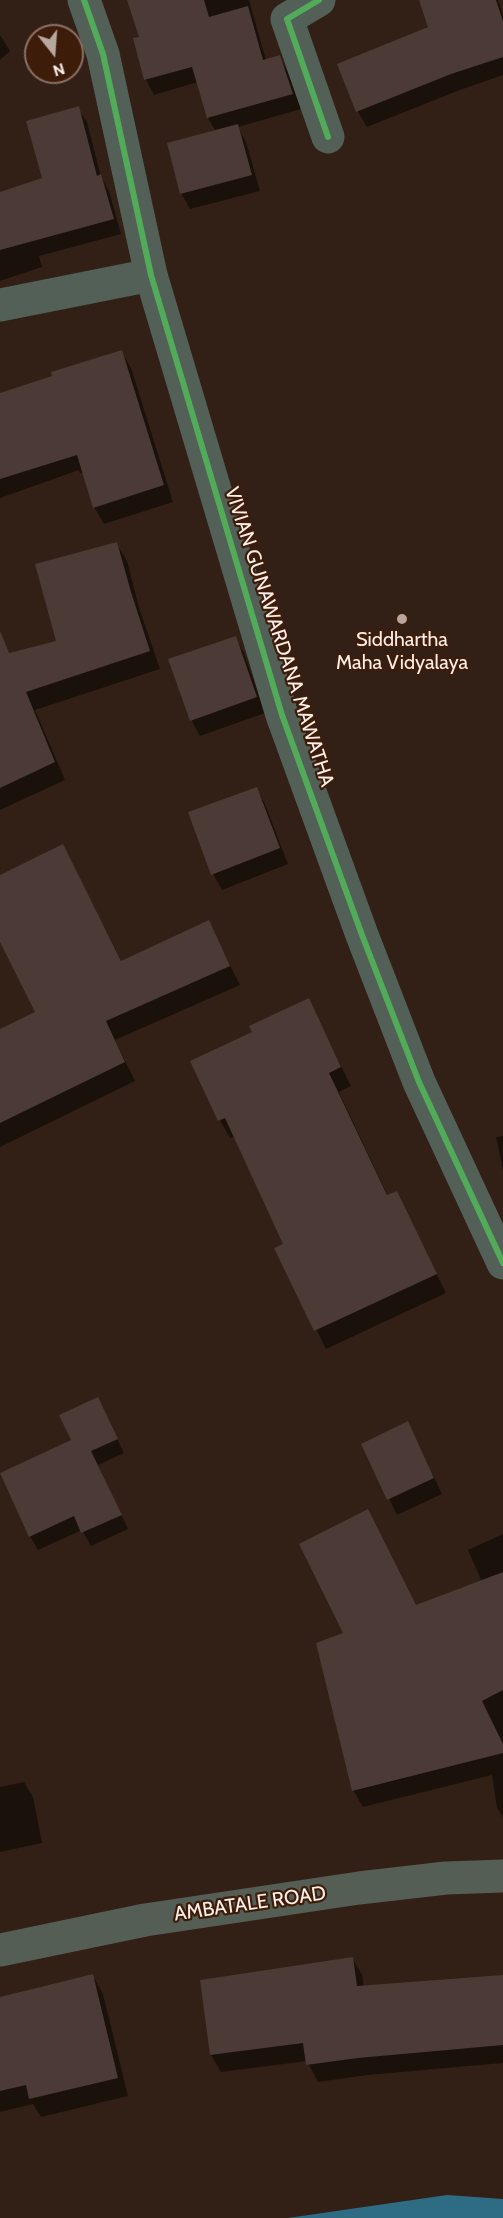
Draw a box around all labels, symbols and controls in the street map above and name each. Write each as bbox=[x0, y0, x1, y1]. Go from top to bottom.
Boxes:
north arrow bbox=[24, 24, 84, 84]
text: N bbox=[51, 59, 67, 81]
street label: VIVIAN GUNAWARDANA MAWATHA bbox=[219, 484, 339, 790]
marker: Siddhartha Maha Vidyalaya bbox=[395, 612, 409, 626]
place label: Siddhartha Maha Vidyalaya bbox=[336, 628, 468, 675]
street label: AMBATALE ROAD bbox=[172, 1881, 328, 1927]

